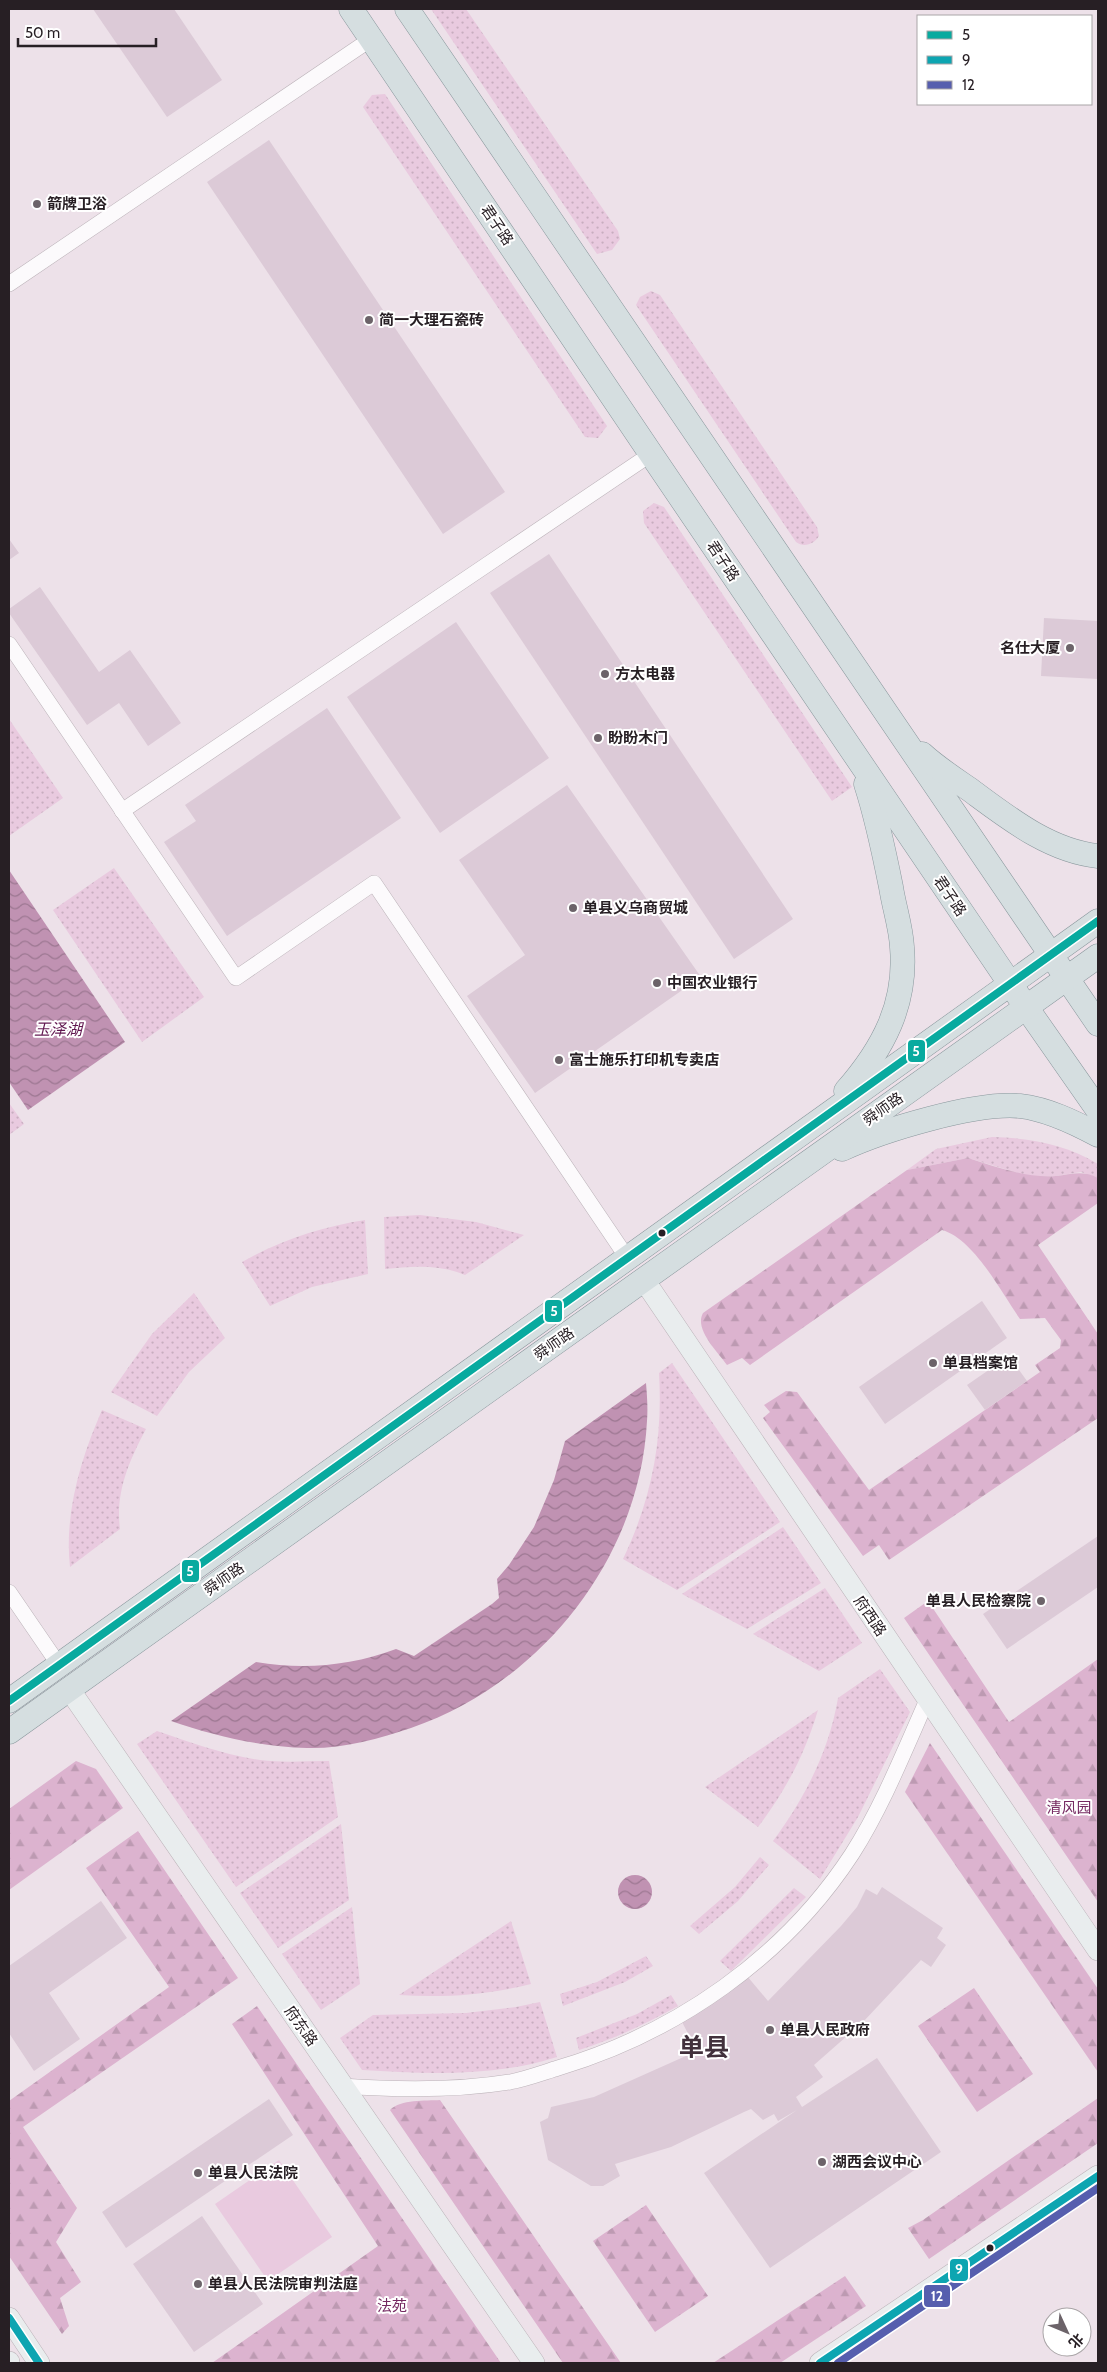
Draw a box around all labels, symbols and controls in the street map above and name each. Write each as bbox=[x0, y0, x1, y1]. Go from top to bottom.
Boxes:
scale bar bbox=[18, 15, 155, 47]
legend bbox=[917, 15, 1092, 105]
text: 50 m bbox=[25, 24, 60, 42]
text: 5 bbox=[962, 26, 970, 44]
text: 9 bbox=[962, 51, 971, 69]
text: 12 bbox=[962, 76, 975, 94]
place label: 箭牌卫浴 bbox=[47, 195, 107, 213]
marker: 箭牌卫浴 bbox=[31, 198, 43, 210]
street label: 君子路 bbox=[477, 201, 517, 249]
place label: 简一大理石瓷砖 bbox=[379, 311, 484, 329]
marker: 简一大理石瓷砖 bbox=[363, 314, 375, 326]
street label: 君子路 bbox=[703, 537, 743, 585]
place label: 名仕大厦 bbox=[1000, 639, 1060, 657]
marker: 名仕大厦 bbox=[1064, 642, 1076, 654]
place label: 方太电器 bbox=[615, 665, 676, 683]
marker: 方太电器 bbox=[599, 668, 611, 680]
place label: 盼盼木门 bbox=[608, 729, 668, 747]
marker: 盼盼木门 bbox=[592, 732, 604, 744]
street label: 君子路 bbox=[930, 872, 970, 920]
place label: 单县义乌商贸城 bbox=[583, 899, 688, 917]
marker: 单县义乌商贸城 bbox=[567, 902, 579, 914]
place label: 中国农业银行 bbox=[667, 974, 757, 992]
marker: 中国农业银行 bbox=[651, 977, 663, 989]
water label: 玉泽湖 bbox=[34, 1020, 85, 1039]
line badge: 5 bbox=[907, 1039, 926, 1063]
text: 5 bbox=[912, 1042, 920, 1060]
place label: 富士施乐打印机专卖店 bbox=[569, 1051, 719, 1069]
marker: 富士施乐打印机专卖店 bbox=[553, 1054, 565, 1066]
street label: 舜师路 bbox=[859, 1089, 907, 1129]
unlabelled marker bbox=[657, 1228, 667, 1238]
line badge: 5 bbox=[544, 1299, 563, 1323]
text: 5 bbox=[550, 1302, 558, 1320]
street label: 舜师路 bbox=[530, 1324, 578, 1364]
place label: 单县档案馆 bbox=[943, 1354, 1018, 1372]
marker: 单县档案馆 bbox=[927, 1357, 939, 1369]
line badge: 5 bbox=[181, 1559, 200, 1583]
street label: 舜师路 bbox=[200, 1559, 248, 1599]
text: 5 bbox=[186, 1562, 194, 1580]
street label: 府西路 bbox=[850, 1592, 890, 1640]
place label: 单县人民检察院 bbox=[926, 1592, 1031, 1610]
marker: 单县人民检察院 bbox=[1035, 1595, 1047, 1607]
park label: 清风园 bbox=[1046, 1799, 1092, 1817]
street label: 府东路 bbox=[281, 2002, 321, 2050]
place label: 单县人民政府 bbox=[780, 2021, 870, 2039]
marker: 单县人民政府 bbox=[764, 2024, 776, 2036]
district label: 单县 bbox=[679, 2032, 729, 2062]
place label: 湖西会议中心 bbox=[832, 2153, 922, 2171]
marker: 湖西会议中心 bbox=[816, 2156, 828, 2168]
place label: 单县人民法院 bbox=[208, 2164, 298, 2182]
marker: 单县人民法院 bbox=[192, 2167, 204, 2179]
unlabelled marker bbox=[985, 2243, 995, 2253]
line badge: 9 bbox=[949, 2258, 969, 2282]
text: 9 bbox=[955, 2260, 963, 2278]
place label: 单县人民法院审判法庭 bbox=[208, 2275, 358, 2293]
marker: 单县人民法院审判法庭 bbox=[192, 2278, 204, 2290]
line badge: 12 bbox=[923, 2284, 951, 2308]
text: 12 bbox=[931, 2287, 943, 2305]
park label: 法苑 bbox=[377, 2297, 407, 2315]
north arrow bbox=[1042, 2307, 1092, 2357]
text: 北 bbox=[1065, 2330, 1088, 2352]

